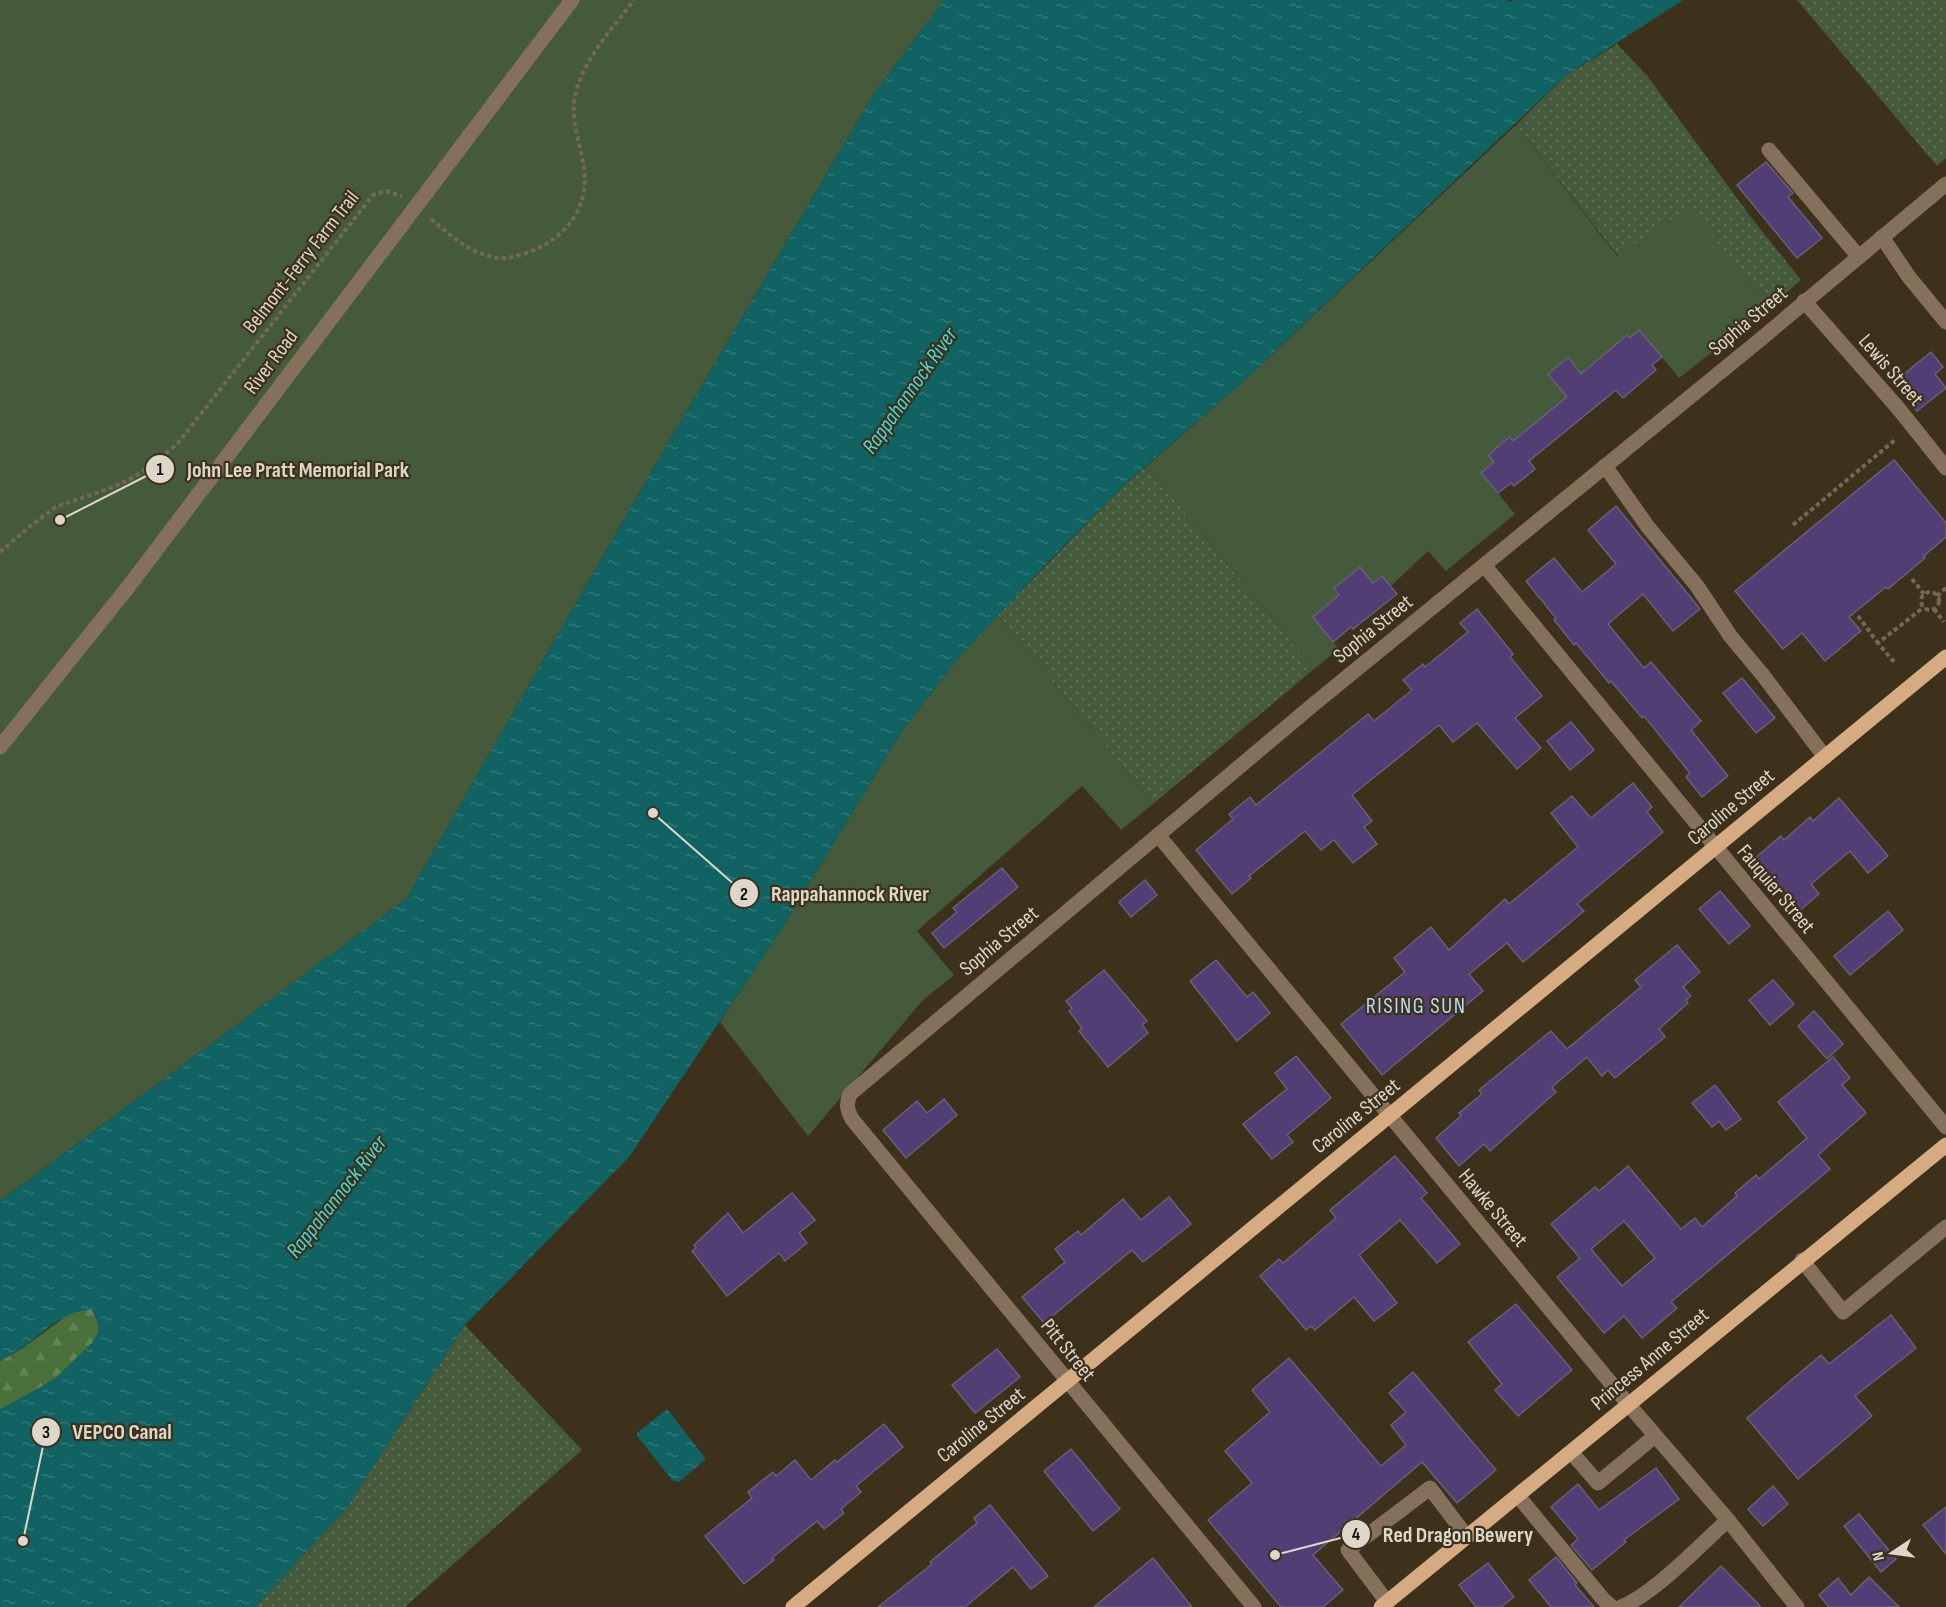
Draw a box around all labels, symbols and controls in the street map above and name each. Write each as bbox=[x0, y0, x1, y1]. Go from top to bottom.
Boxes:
street label: Belmont-Ferry Farm Trail bbox=[238, 186, 364, 338]
street label: Sophia Street bbox=[1704, 281, 1792, 361]
water label: Rappahannock River bbox=[857, 322, 964, 459]
street label: River Road bbox=[239, 325, 303, 399]
street label: Lewis Street bbox=[1853, 329, 1929, 411]
callout: John Lee Pratt Memorial Park bbox=[145, 449, 421, 489]
text: John Lee Pratt Memorial Park bbox=[186, 457, 410, 484]
text: 1 bbox=[156, 459, 164, 480]
street label: Sophia Street bbox=[1328, 589, 1418, 669]
street label: Caroline Street bbox=[1682, 763, 1780, 851]
street label: Fauquier Street bbox=[1732, 840, 1820, 938]
callout: Rappahannock River bbox=[729, 873, 941, 913]
text: Rappahannock River bbox=[771, 881, 929, 908]
text: 2 bbox=[740, 884, 748, 905]
street label: Sophia Street bbox=[955, 901, 1043, 981]
district label: RISING SUN bbox=[1366, 993, 1466, 1020]
street label: Caroline Street bbox=[1307, 1073, 1405, 1159]
water label: Rappahannock River bbox=[281, 1130, 394, 1264]
street label: Hawke Street bbox=[1453, 1164, 1533, 1252]
street label: Princess Anne Street bbox=[1586, 1302, 1714, 1416]
street label: Pitt Street bbox=[1035, 1314, 1101, 1386]
street label: Caroline Street bbox=[932, 1382, 1030, 1468]
callout: VEPCO Canal bbox=[31, 1412, 184, 1452]
text: VEPCO Canal bbox=[72, 1419, 172, 1446]
text: 3 bbox=[42, 1422, 50, 1443]
callout: Red Dragon Bewery bbox=[1341, 1514, 1545, 1554]
text: Red Dragon Bewery bbox=[1383, 1522, 1533, 1549]
north arrow bbox=[1862, 1523, 1922, 1583]
text: 4 bbox=[1352, 1524, 1361, 1545]
text: N bbox=[1869, 1550, 1889, 1562]

